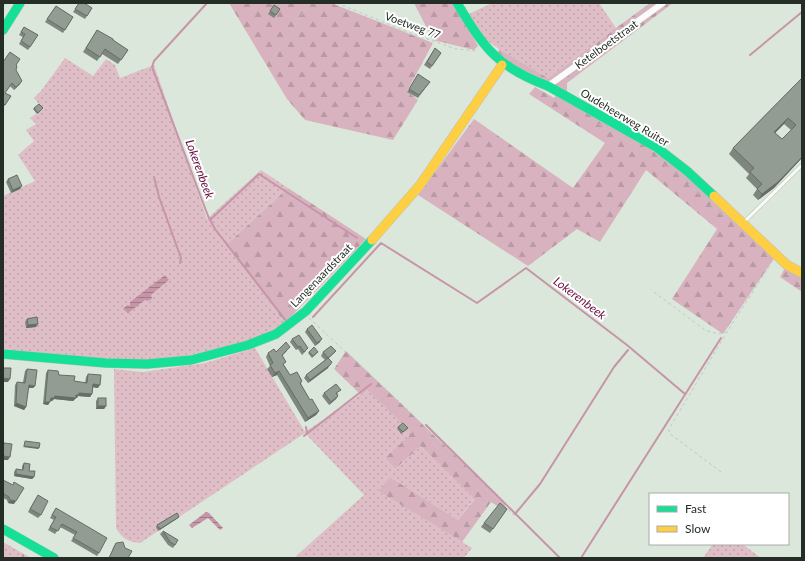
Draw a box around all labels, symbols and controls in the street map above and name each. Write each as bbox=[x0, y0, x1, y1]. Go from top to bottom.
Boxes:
street label: Voetweg 77 bbox=[383, 9, 443, 41]
street label: Ketelboetstraat bbox=[572, 17, 640, 71]
street label: Oudeheerweg Ruiter bbox=[579, 86, 671, 148]
water label: Lokerenbeek bbox=[182, 137, 218, 201]
street label: Langenaardstraat bbox=[287, 241, 355, 309]
water label: Lokerenbeek bbox=[551, 273, 610, 323]
legend bbox=[649, 493, 789, 545]
text: Fast bbox=[685, 501, 707, 516]
text: Slow bbox=[685, 521, 711, 536]

